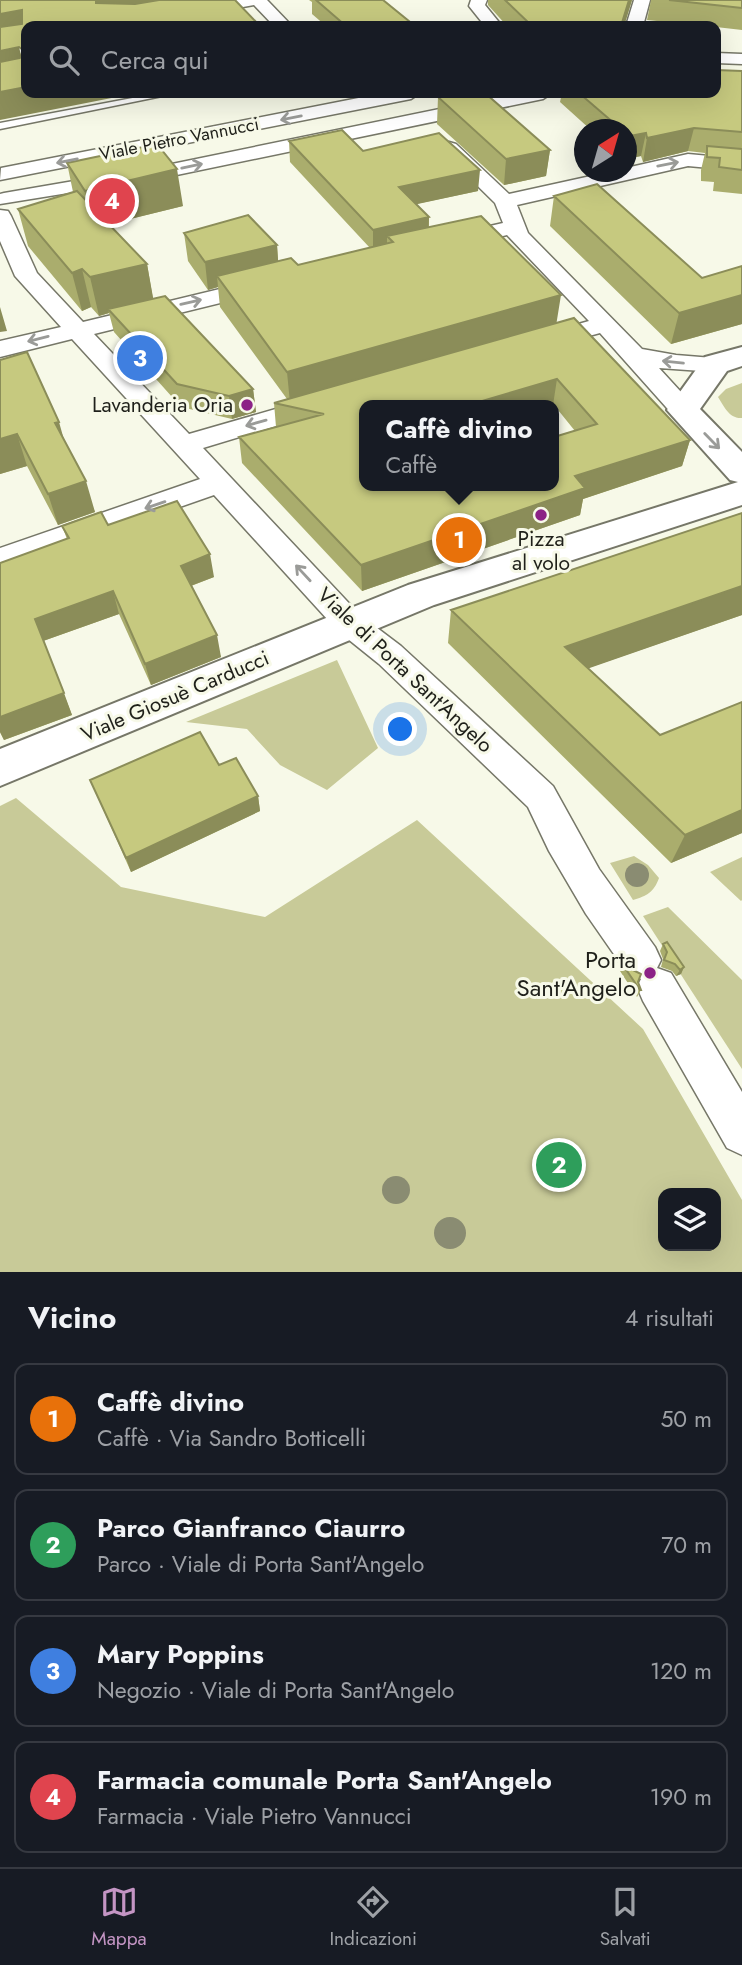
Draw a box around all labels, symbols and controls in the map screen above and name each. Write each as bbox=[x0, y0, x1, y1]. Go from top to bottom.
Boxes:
search box bbox=[21, 21, 721, 98]
icon: search bbox=[45, 41, 83, 79]
text: Cerca qui bbox=[101, 41, 209, 79]
street label: Viale Pietro Vannucci bbox=[97, 111, 261, 167]
one-way arrow bbox=[280, 111, 303, 125]
north arrow bbox=[574, 119, 637, 182]
one-way arrow bbox=[57, 154, 79, 168]
one-way arrow bbox=[656, 157, 679, 171]
one-way arrow bbox=[180, 159, 203, 172]
pin: 4 bbox=[89, 175, 135, 227]
one-way arrow bbox=[179, 295, 201, 308]
pin: 3 bbox=[117, 332, 163, 384]
one-way arrow bbox=[27, 333, 50, 346]
one-way arrow bbox=[662, 355, 685, 368]
place label: Lavanderia Oria bbox=[92, 390, 233, 420]
marker: Lavanderia Oria bbox=[239, 397, 255, 413]
popup bbox=[359, 400, 559, 491]
text: Caffè divino bbox=[385, 410, 533, 448]
one-way arrow bbox=[245, 417, 267, 430]
one-way arrow bbox=[704, 432, 721, 449]
text: Caffè bbox=[385, 448, 437, 482]
one-way arrow bbox=[144, 500, 166, 512]
marker: Pizza al volo bbox=[533, 507, 549, 523]
pin: 1 bbox=[436, 514, 482, 566]
place label: Pizza al volo bbox=[512, 524, 570, 578]
one-way arrow bbox=[294, 565, 311, 582]
street label: Viale di Porta Sant'Angelo bbox=[310, 580, 500, 760]
street label: Viale Giosuè Carducci bbox=[76, 643, 274, 749]
your location bbox=[383, 712, 417, 746]
place label: Porta Sant'Angelo bbox=[517, 942, 636, 1005]
marker: Porta Sant'Angelo bbox=[642, 965, 658, 981]
pin: 2 bbox=[536, 1139, 582, 1191]
map controls bbox=[658, 1188, 721, 1251]
button: layers bbox=[658, 1188, 721, 1251]
text: Vicino bbox=[28, 1296, 116, 1339]
text: 4 risultati bbox=[625, 1301, 714, 1335]
text: Caffè divino bbox=[97, 1383, 244, 1421]
text: 1 bbox=[47, 1402, 59, 1436]
text: 50 m bbox=[660, 1402, 712, 1436]
text: Caffè · Via Sandro Botticelli bbox=[97, 1421, 366, 1455]
text: Parco Gianfranco Ciaurro bbox=[97, 1509, 405, 1547]
text: 2 bbox=[45, 1528, 61, 1562]
text: 70 m bbox=[661, 1528, 712, 1562]
text: Parco · Viale di Porta Sant'Angelo bbox=[97, 1547, 424, 1581]
text: Mary Poppins bbox=[97, 1635, 264, 1673]
text: 3 bbox=[46, 1654, 60, 1688]
text: 120 m bbox=[650, 1654, 712, 1688]
text: Negozio · Viale di Porta Sant'Angelo bbox=[97, 1673, 454, 1707]
text: Farmacia comunale Porta Sant'Angelo bbox=[97, 1761, 552, 1799]
text: 4 bbox=[45, 1780, 61, 1814]
text: 190 m bbox=[650, 1780, 712, 1814]
text: Farmacia · Viale Pietro Vannucci bbox=[97, 1799, 412, 1833]
tab: Mappa bbox=[91, 1883, 147, 1952]
tab: Indicazioni bbox=[329, 1883, 417, 1952]
tab: Salvati bbox=[600, 1883, 651, 1952]

